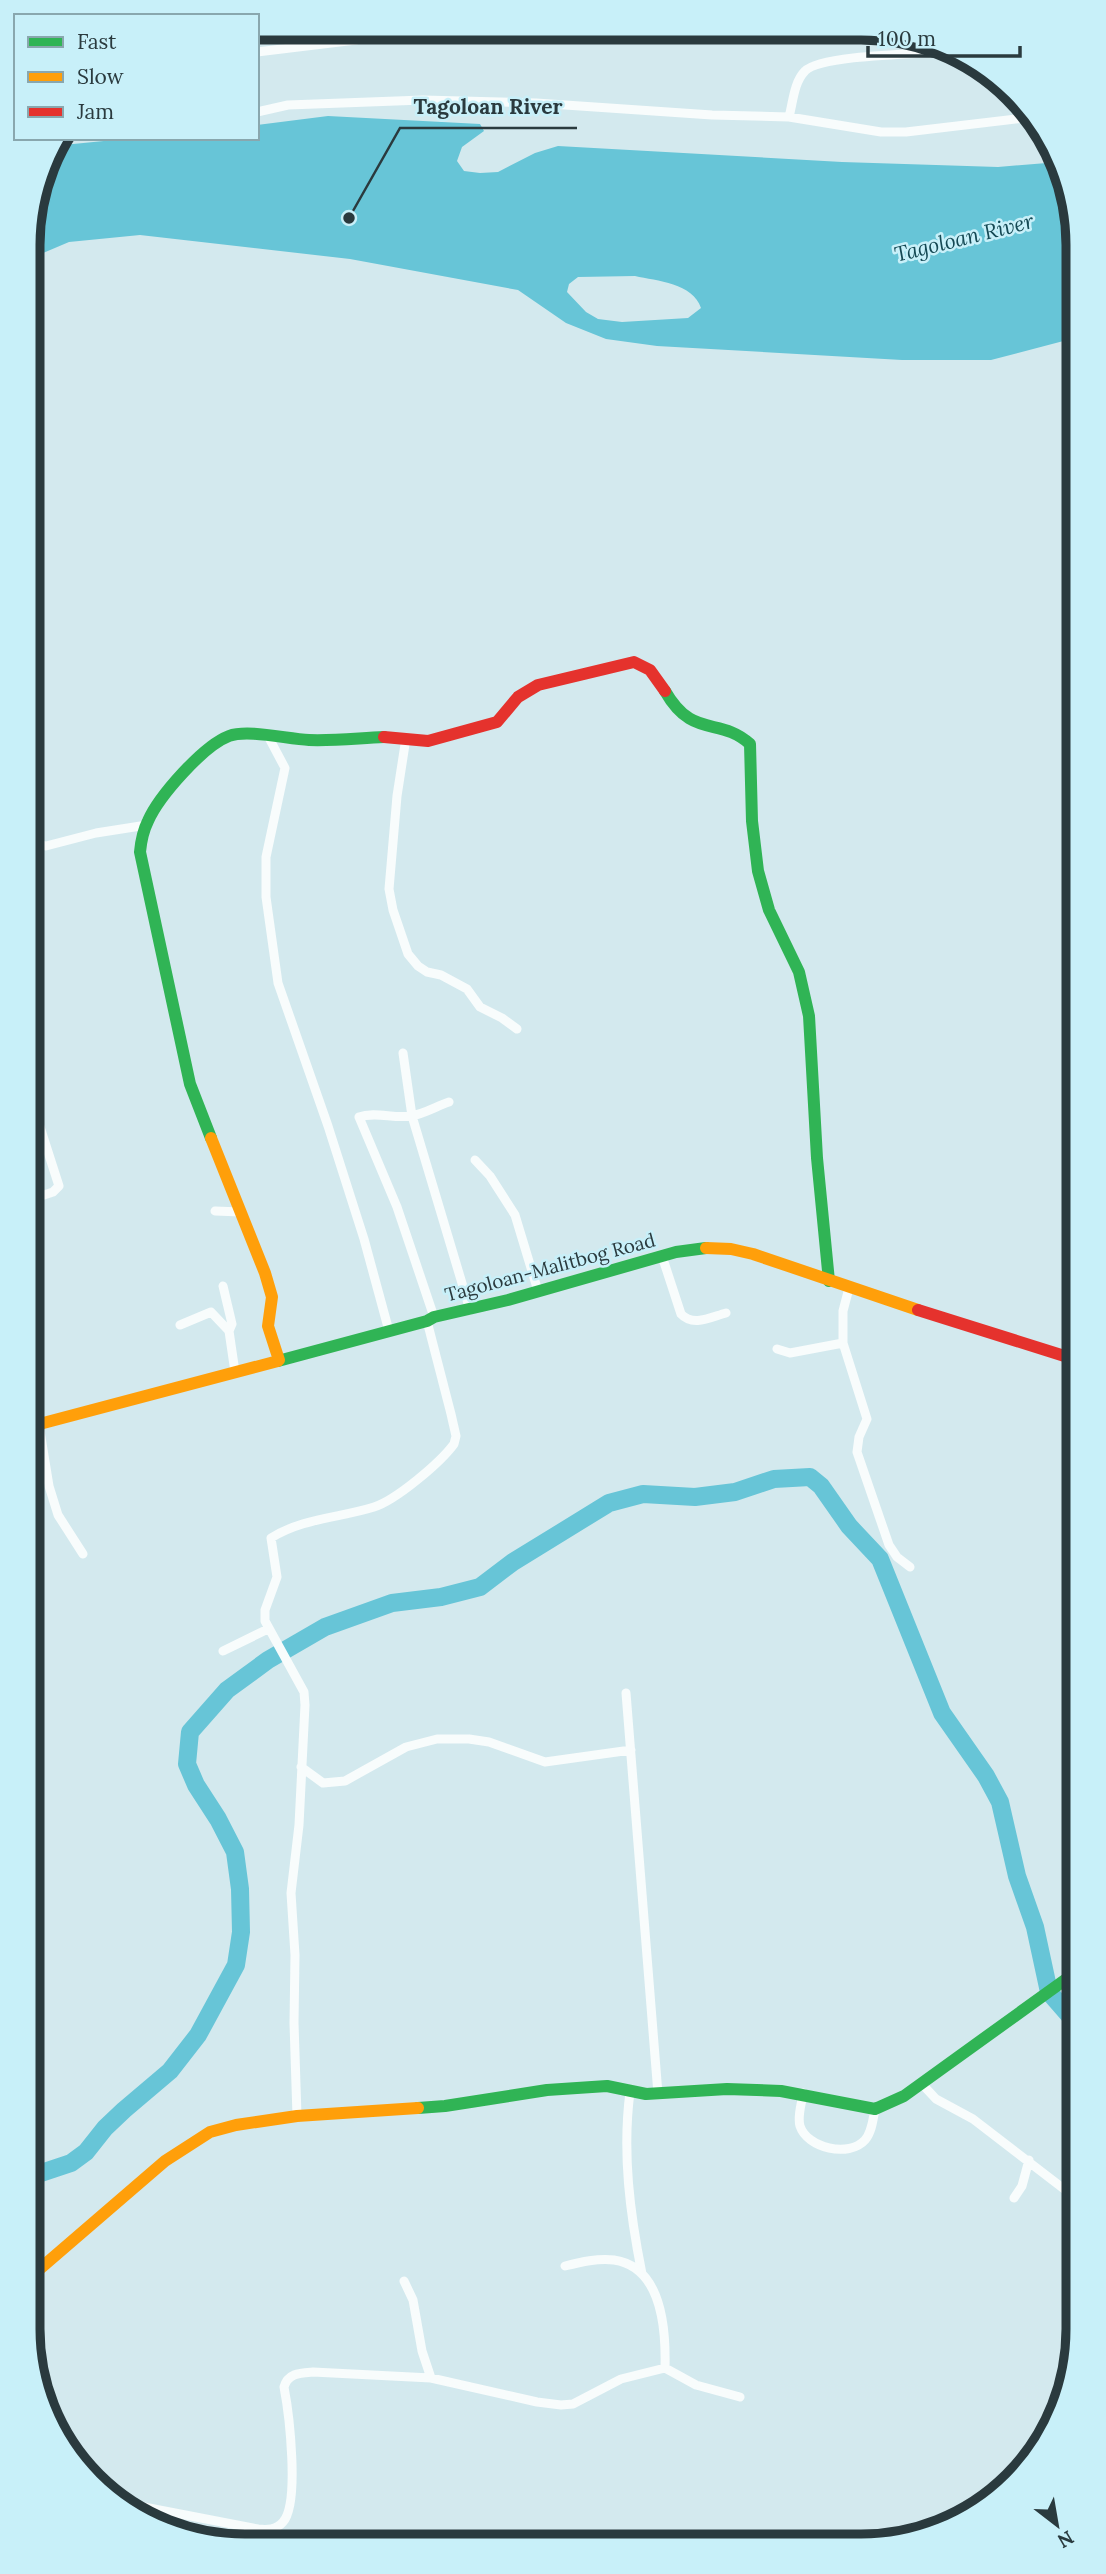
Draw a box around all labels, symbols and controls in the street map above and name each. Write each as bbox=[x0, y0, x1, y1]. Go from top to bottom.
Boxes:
legend bbox=[14, 14, 259, 140]
scale bar bbox=[868, 14, 1020, 58]
text: 100 m bbox=[878, 25, 936, 52]
text: Fast bbox=[77, 28, 117, 55]
text: Slow bbox=[77, 63, 124, 90]
callout: Tagoloan River bbox=[400, 86, 577, 128]
text: Tagoloan River bbox=[413, 93, 563, 120]
text: Jam bbox=[76, 98, 114, 125]
water label: Tagoloan River bbox=[891, 207, 1037, 268]
street label: Tagoloan-Malitbog Road bbox=[442, 1227, 658, 1307]
north arrow bbox=[1022, 2490, 1092, 2560]
text: N bbox=[1053, 2526, 1078, 2554]

